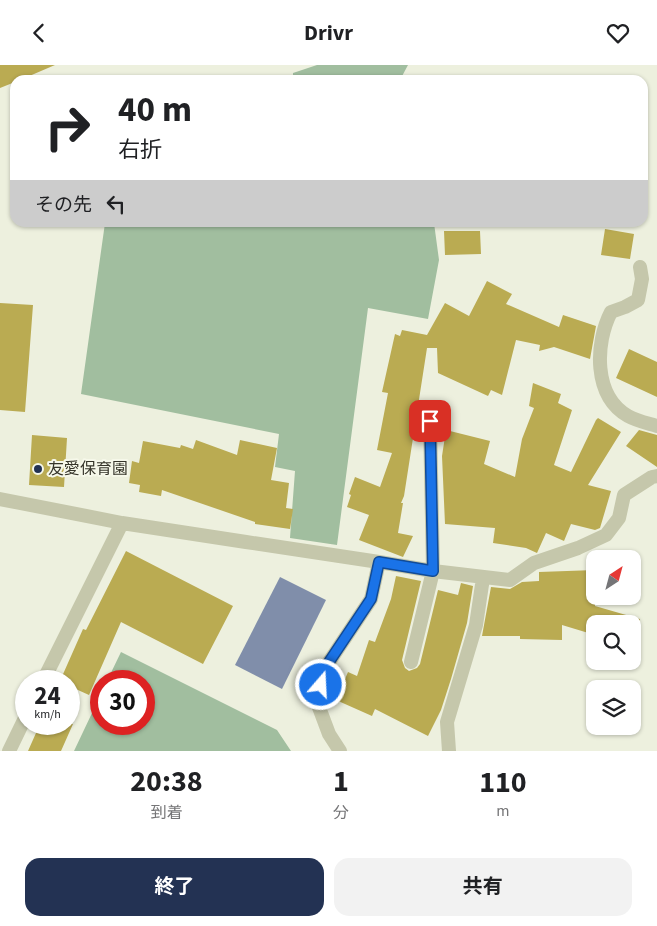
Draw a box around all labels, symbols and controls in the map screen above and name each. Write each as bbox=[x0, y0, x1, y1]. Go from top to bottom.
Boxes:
text: Drivr bbox=[304, 17, 353, 49]
icon: back bbox=[25, 19, 53, 47]
icon: heart bbox=[604, 19, 632, 47]
text: 40 m bbox=[118, 85, 192, 135]
icon: right bbox=[35, 95, 100, 160]
text: 右折 bbox=[118, 134, 162, 166]
icon: left bbox=[102, 190, 130, 218]
text: その先 bbox=[35, 192, 92, 219]
pin bbox=[409, 400, 451, 442]
icon: arrive bbox=[416, 407, 444, 435]
place label: 友愛保育園 bbox=[48, 458, 128, 480]
marker: 友愛保育園 bbox=[32, 463, 44, 475]
north arrow bbox=[586, 550, 641, 605]
map controls bbox=[586, 550, 641, 735]
button: search bbox=[586, 615, 641, 670]
position arrow bbox=[294, 658, 346, 710]
speed limit sign: 30 bbox=[90, 670, 155, 735]
text: 24 bbox=[34, 678, 61, 714]
button: layers bbox=[586, 680, 641, 735]
text: km/h bbox=[34, 706, 61, 723]
text: 20:38 bbox=[130, 760, 203, 803]
text: 1 bbox=[333, 760, 349, 803]
text: 110 bbox=[479, 761, 527, 804]
text: m bbox=[496, 800, 510, 822]
text: 到着 bbox=[150, 802, 182, 824]
text: 分 bbox=[333, 802, 349, 824]
button: 終了 bbox=[25, 858, 324, 916]
button: 共有 bbox=[334, 858, 632, 916]

